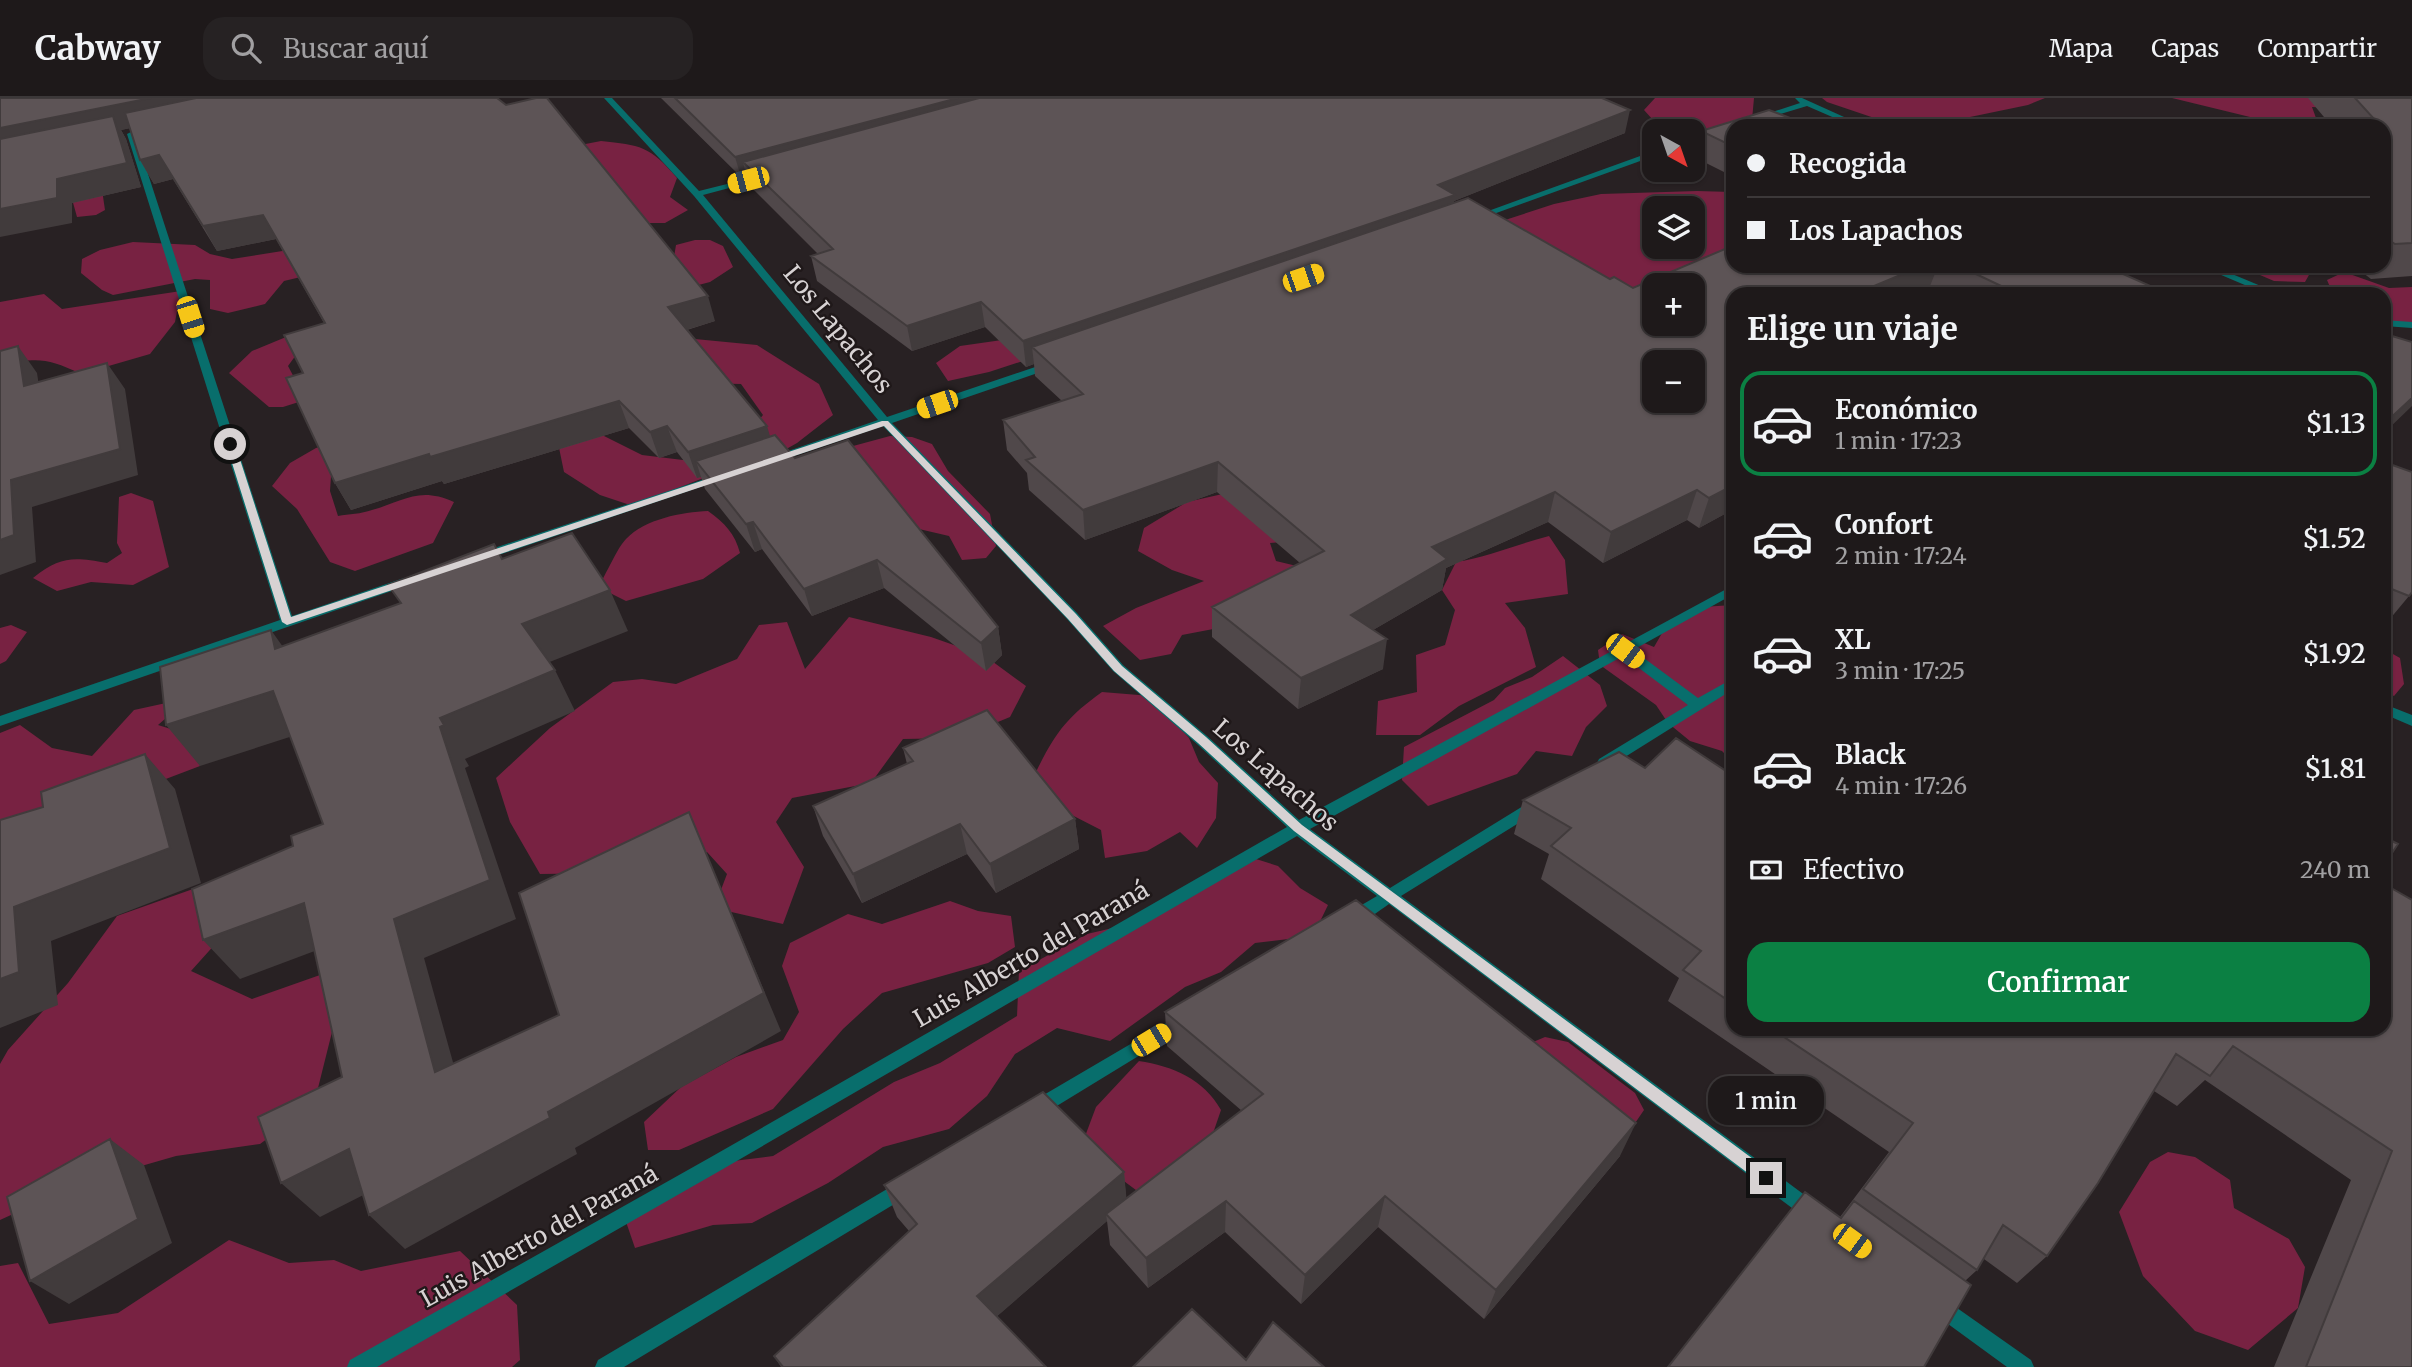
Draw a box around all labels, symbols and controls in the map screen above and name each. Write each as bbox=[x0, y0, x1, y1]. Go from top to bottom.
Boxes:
search box bbox=[203, 17, 693, 80]
text: Cabway bbox=[35, 28, 161, 69]
icon: search bbox=[227, 29, 265, 67]
text: Buscar aquí bbox=[283, 32, 428, 65]
text: Mapa bbox=[2049, 33, 2113, 64]
text: Capas bbox=[2151, 33, 2219, 64]
text: Compartir bbox=[2257, 33, 2377, 64]
north arrow bbox=[1642, 119, 1704, 182]
map controls bbox=[1642, 119, 1705, 413]
text: Recogida bbox=[1789, 147, 1907, 180]
car bbox=[725, 164, 772, 196]
button: layers bbox=[1642, 196, 1705, 259]
text: Los Lapachos bbox=[1789, 214, 1963, 247]
street label: Los Lapachos bbox=[777, 259, 899, 399]
car bbox=[1280, 261, 1327, 295]
button: + bbox=[1642, 273, 1705, 336]
car bbox=[174, 294, 207, 340]
text: Elige un viaje bbox=[1747, 309, 1958, 349]
button: − bbox=[1642, 350, 1705, 413]
car bbox=[914, 387, 961, 421]
icon: car bbox=[1751, 392, 1814, 455]
text: Económico bbox=[1835, 393, 1978, 426]
text: $1.13 bbox=[2306, 407, 2366, 440]
text: 1 min · 17:23 bbox=[1835, 426, 1962, 455]
route start bbox=[214, 428, 246, 460]
icon: car bbox=[1751, 507, 1814, 570]
text: Confort bbox=[1835, 508, 1933, 541]
text: $1.52 bbox=[2302, 522, 2366, 555]
text: 2 min · 17:24 bbox=[1835, 541, 1967, 570]
icon: car bbox=[1751, 622, 1814, 685]
text: XL bbox=[1835, 623, 1871, 656]
car bbox=[1602, 630, 1649, 672]
text: $1.92 bbox=[2303, 637, 2366, 670]
text: 3 min · 17:25 bbox=[1835, 656, 1965, 685]
street label: Los Lapachos bbox=[1207, 712, 1345, 838]
icon: car bbox=[1751, 737, 1814, 800]
text: Black bbox=[1835, 738, 1906, 771]
text: $1.81 bbox=[2304, 752, 2366, 785]
text: 4 min · 17:26 bbox=[1835, 771, 1967, 800]
icon: cash bbox=[1747, 851, 1785, 889]
text: Efectivo bbox=[1803, 853, 1904, 886]
text: 240 m bbox=[2300, 855, 2370, 884]
street label: Luis Alberto del Paraná bbox=[908, 874, 1154, 1034]
button: Confirmar bbox=[1747, 942, 2370, 1022]
car bbox=[1128, 1020, 1175, 1060]
callout: 1 min bbox=[1708, 1076, 1824, 1126]
text: 1 min bbox=[1735, 1086, 1797, 1115]
street label: Luis Alberto del Paraná bbox=[415, 1158, 663, 1314]
route end bbox=[1750, 1162, 1782, 1194]
car bbox=[1829, 1220, 1876, 1262]

